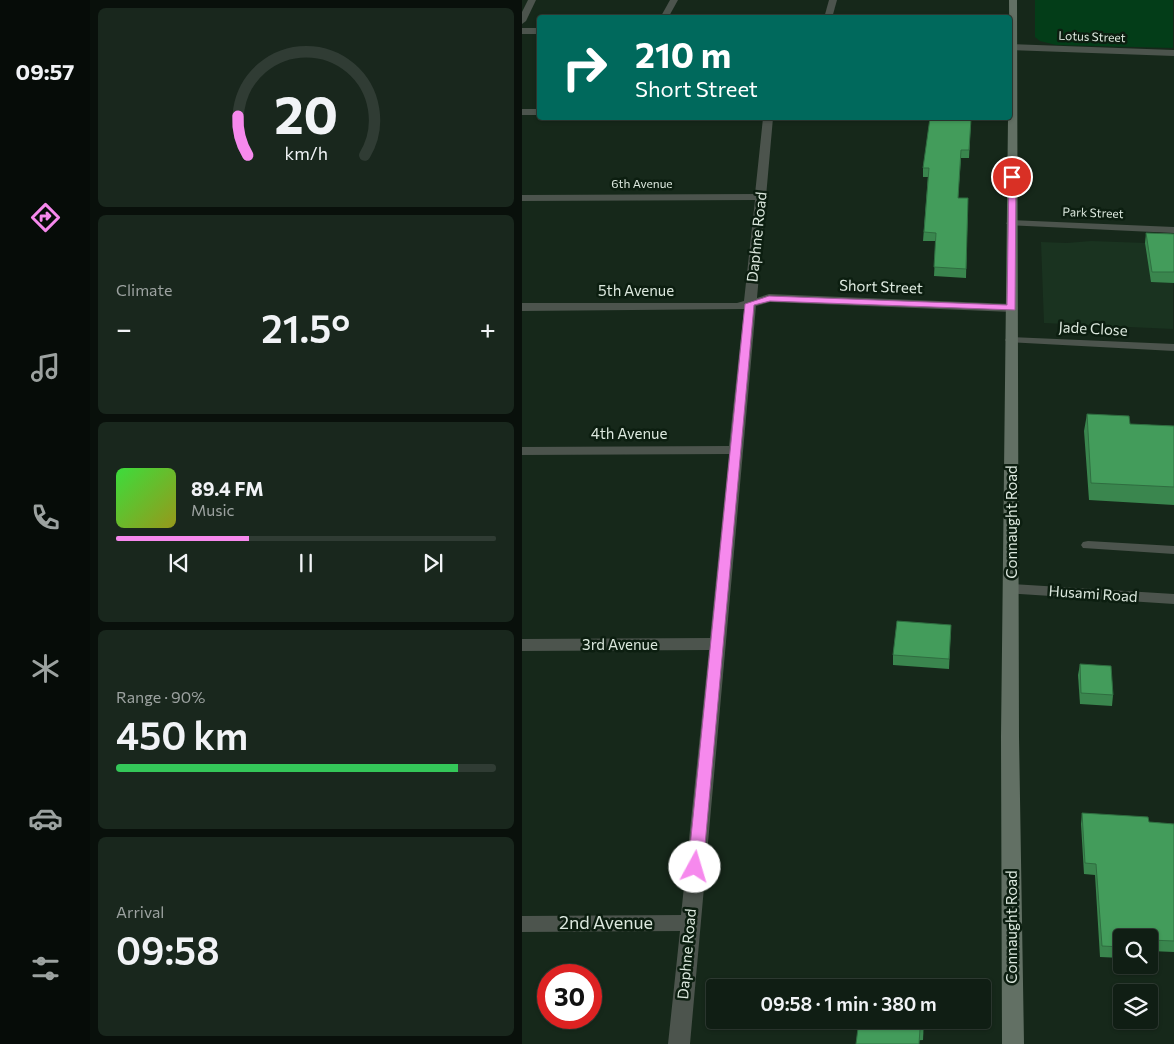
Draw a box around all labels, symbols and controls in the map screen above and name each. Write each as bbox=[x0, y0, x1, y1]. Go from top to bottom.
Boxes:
street label: Lotus Street bbox=[1058, 28, 1126, 44]
text: 210 m bbox=[635, 32, 731, 75]
icon: right bbox=[552, 35, 617, 100]
text: 09:57 bbox=[16, 58, 74, 85]
text: Short Street bbox=[635, 75, 758, 102]
text: 20 bbox=[274, 81, 338, 145]
text: km/h bbox=[284, 142, 328, 164]
pin bbox=[991, 156, 1033, 198]
icon: arrive bbox=[998, 163, 1026, 191]
street label: 6th Avenue bbox=[611, 176, 673, 190]
street label: Daphne Road bbox=[742, 191, 770, 283]
icon: directions bbox=[28, 200, 63, 235]
street label: Park Street bbox=[1062, 204, 1124, 220]
street label: Short Street bbox=[839, 276, 923, 296]
text: Climate bbox=[116, 280, 172, 299]
street label: 5th Avenue bbox=[598, 281, 674, 299]
text: 21.5° bbox=[261, 304, 350, 351]
text: − bbox=[116, 311, 132, 345]
text: + bbox=[480, 311, 496, 345]
street label: Jade Close bbox=[1058, 317, 1128, 339]
icon: music bbox=[28, 350, 63, 385]
street label: 4th Avenue bbox=[591, 424, 667, 442]
street label: Connaught Road bbox=[1002, 465, 1020, 579]
text: 89.4 FM bbox=[191, 477, 264, 500]
icon: phone bbox=[28, 500, 63, 535]
text: Music bbox=[191, 500, 235, 519]
icon: previous bbox=[165, 549, 193, 577]
icon: pause bbox=[292, 549, 320, 577]
icon: next bbox=[419, 549, 447, 577]
street label: Husami Road bbox=[1048, 581, 1138, 605]
street label: 3rd Avenue bbox=[582, 635, 658, 653]
icon: climate bbox=[28, 651, 63, 686]
text: Range · 90% bbox=[116, 687, 205, 706]
text: 450 km bbox=[116, 711, 248, 758]
icon: car bbox=[28, 801, 63, 836]
position arrow bbox=[668, 840, 720, 892]
street label: Connaught Road bbox=[1002, 870, 1020, 984]
text: Arrival bbox=[116, 902, 164, 921]
street label: Daphne Road bbox=[673, 908, 699, 1000]
street label: 2nd Avenue bbox=[559, 911, 653, 933]
text: 09:58 bbox=[116, 926, 220, 973]
map controls bbox=[1113, 929, 1158, 1029]
button: search bbox=[1113, 929, 1158, 974]
icon: filters bbox=[28, 951, 63, 986]
speed limit sign: 30 bbox=[537, 964, 602, 1029]
button: layers bbox=[1113, 984, 1158, 1029]
text: 09:58 · 1 min · 380 m bbox=[760, 992, 937, 1015]

